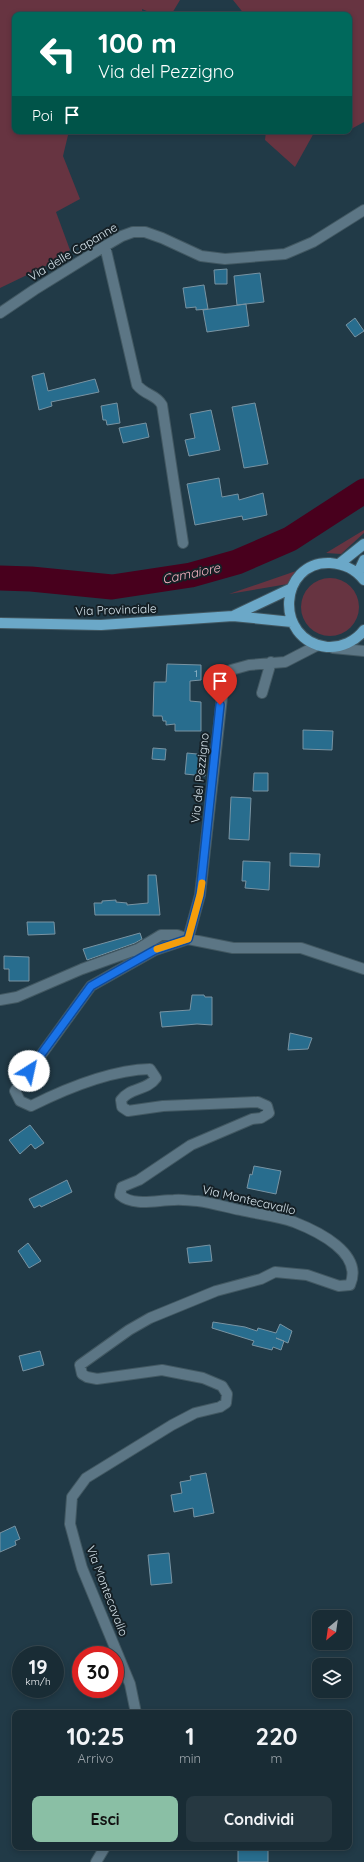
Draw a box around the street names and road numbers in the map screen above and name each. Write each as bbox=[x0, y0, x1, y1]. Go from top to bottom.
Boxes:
street label: Via delle Capanne bbox=[26, 219, 120, 284]
street label: Via Provinciale bbox=[75, 601, 157, 618]
street label: Via del Pezzigno bbox=[187, 732, 212, 824]
street label: Via Montecavallo bbox=[201, 1181, 297, 1218]
street label: Via Montecavallo bbox=[83, 1544, 132, 1638]

